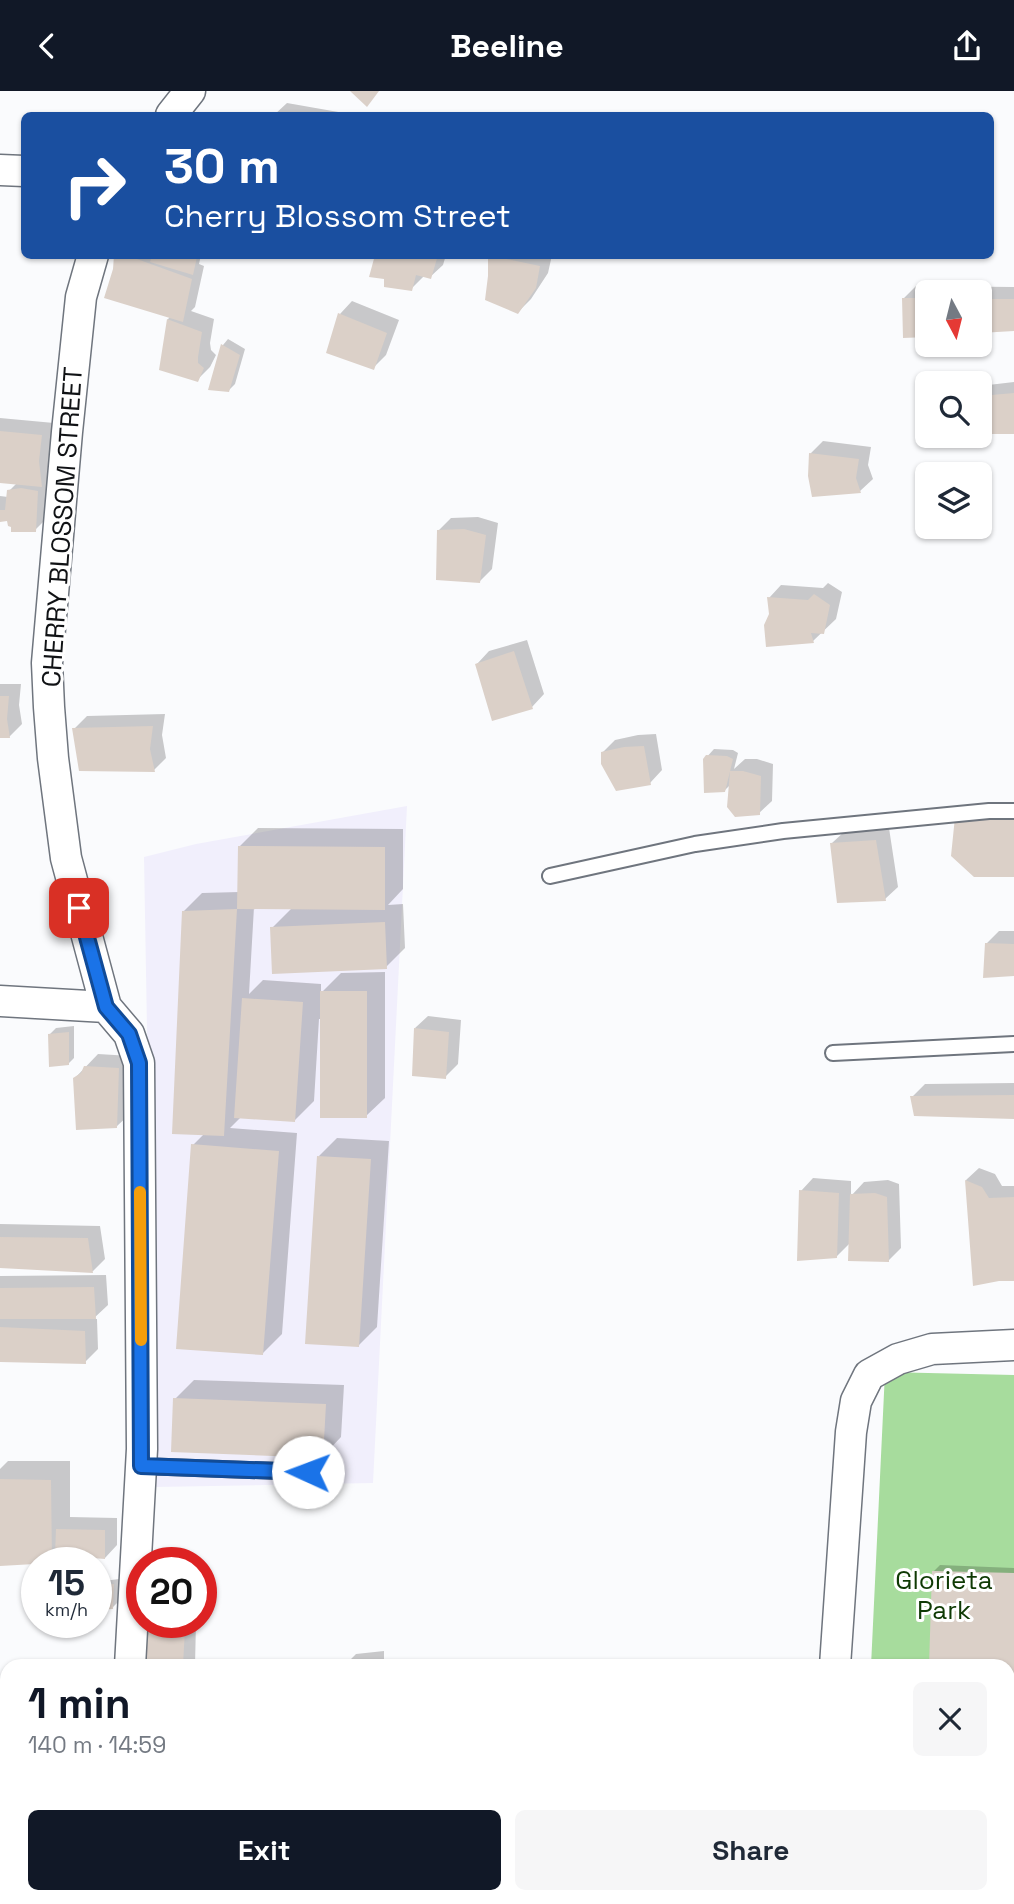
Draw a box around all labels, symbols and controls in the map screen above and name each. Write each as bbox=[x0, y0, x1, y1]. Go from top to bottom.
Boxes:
text: Beeline bbox=[450, 26, 564, 66]
icon: back bbox=[28, 27, 66, 65]
icon: share bbox=[948, 27, 986, 65]
text: 30 m bbox=[164, 135, 280, 197]
icon: right bbox=[49, 140, 140, 231]
text: Cherry Blossom Street bbox=[164, 196, 511, 236]
north arrow bbox=[915, 280, 992, 357]
map controls bbox=[915, 280, 992, 539]
street label: CHERRY BLOSSOM STREET bbox=[34, 366, 90, 688]
button: search bbox=[915, 371, 992, 448]
button: layers bbox=[915, 462, 992, 539]
pin bbox=[49, 878, 109, 938]
icon: arrive bbox=[60, 889, 98, 927]
position arrow bbox=[271, 1435, 345, 1509]
speed limit sign: 20 bbox=[126, 1547, 217, 1638]
text: 15 bbox=[48, 1561, 85, 1605]
park label: Glorieta Park bbox=[895, 1563, 993, 1627]
text: km/h bbox=[45, 1598, 88, 1621]
text: 1 min bbox=[28, 1677, 131, 1730]
button: close bbox=[913, 1682, 987, 1756]
text: 140 m · 14:59 bbox=[28, 1730, 166, 1760]
button: Exit bbox=[28, 1810, 501, 1890]
button: Share bbox=[515, 1810, 987, 1890]

